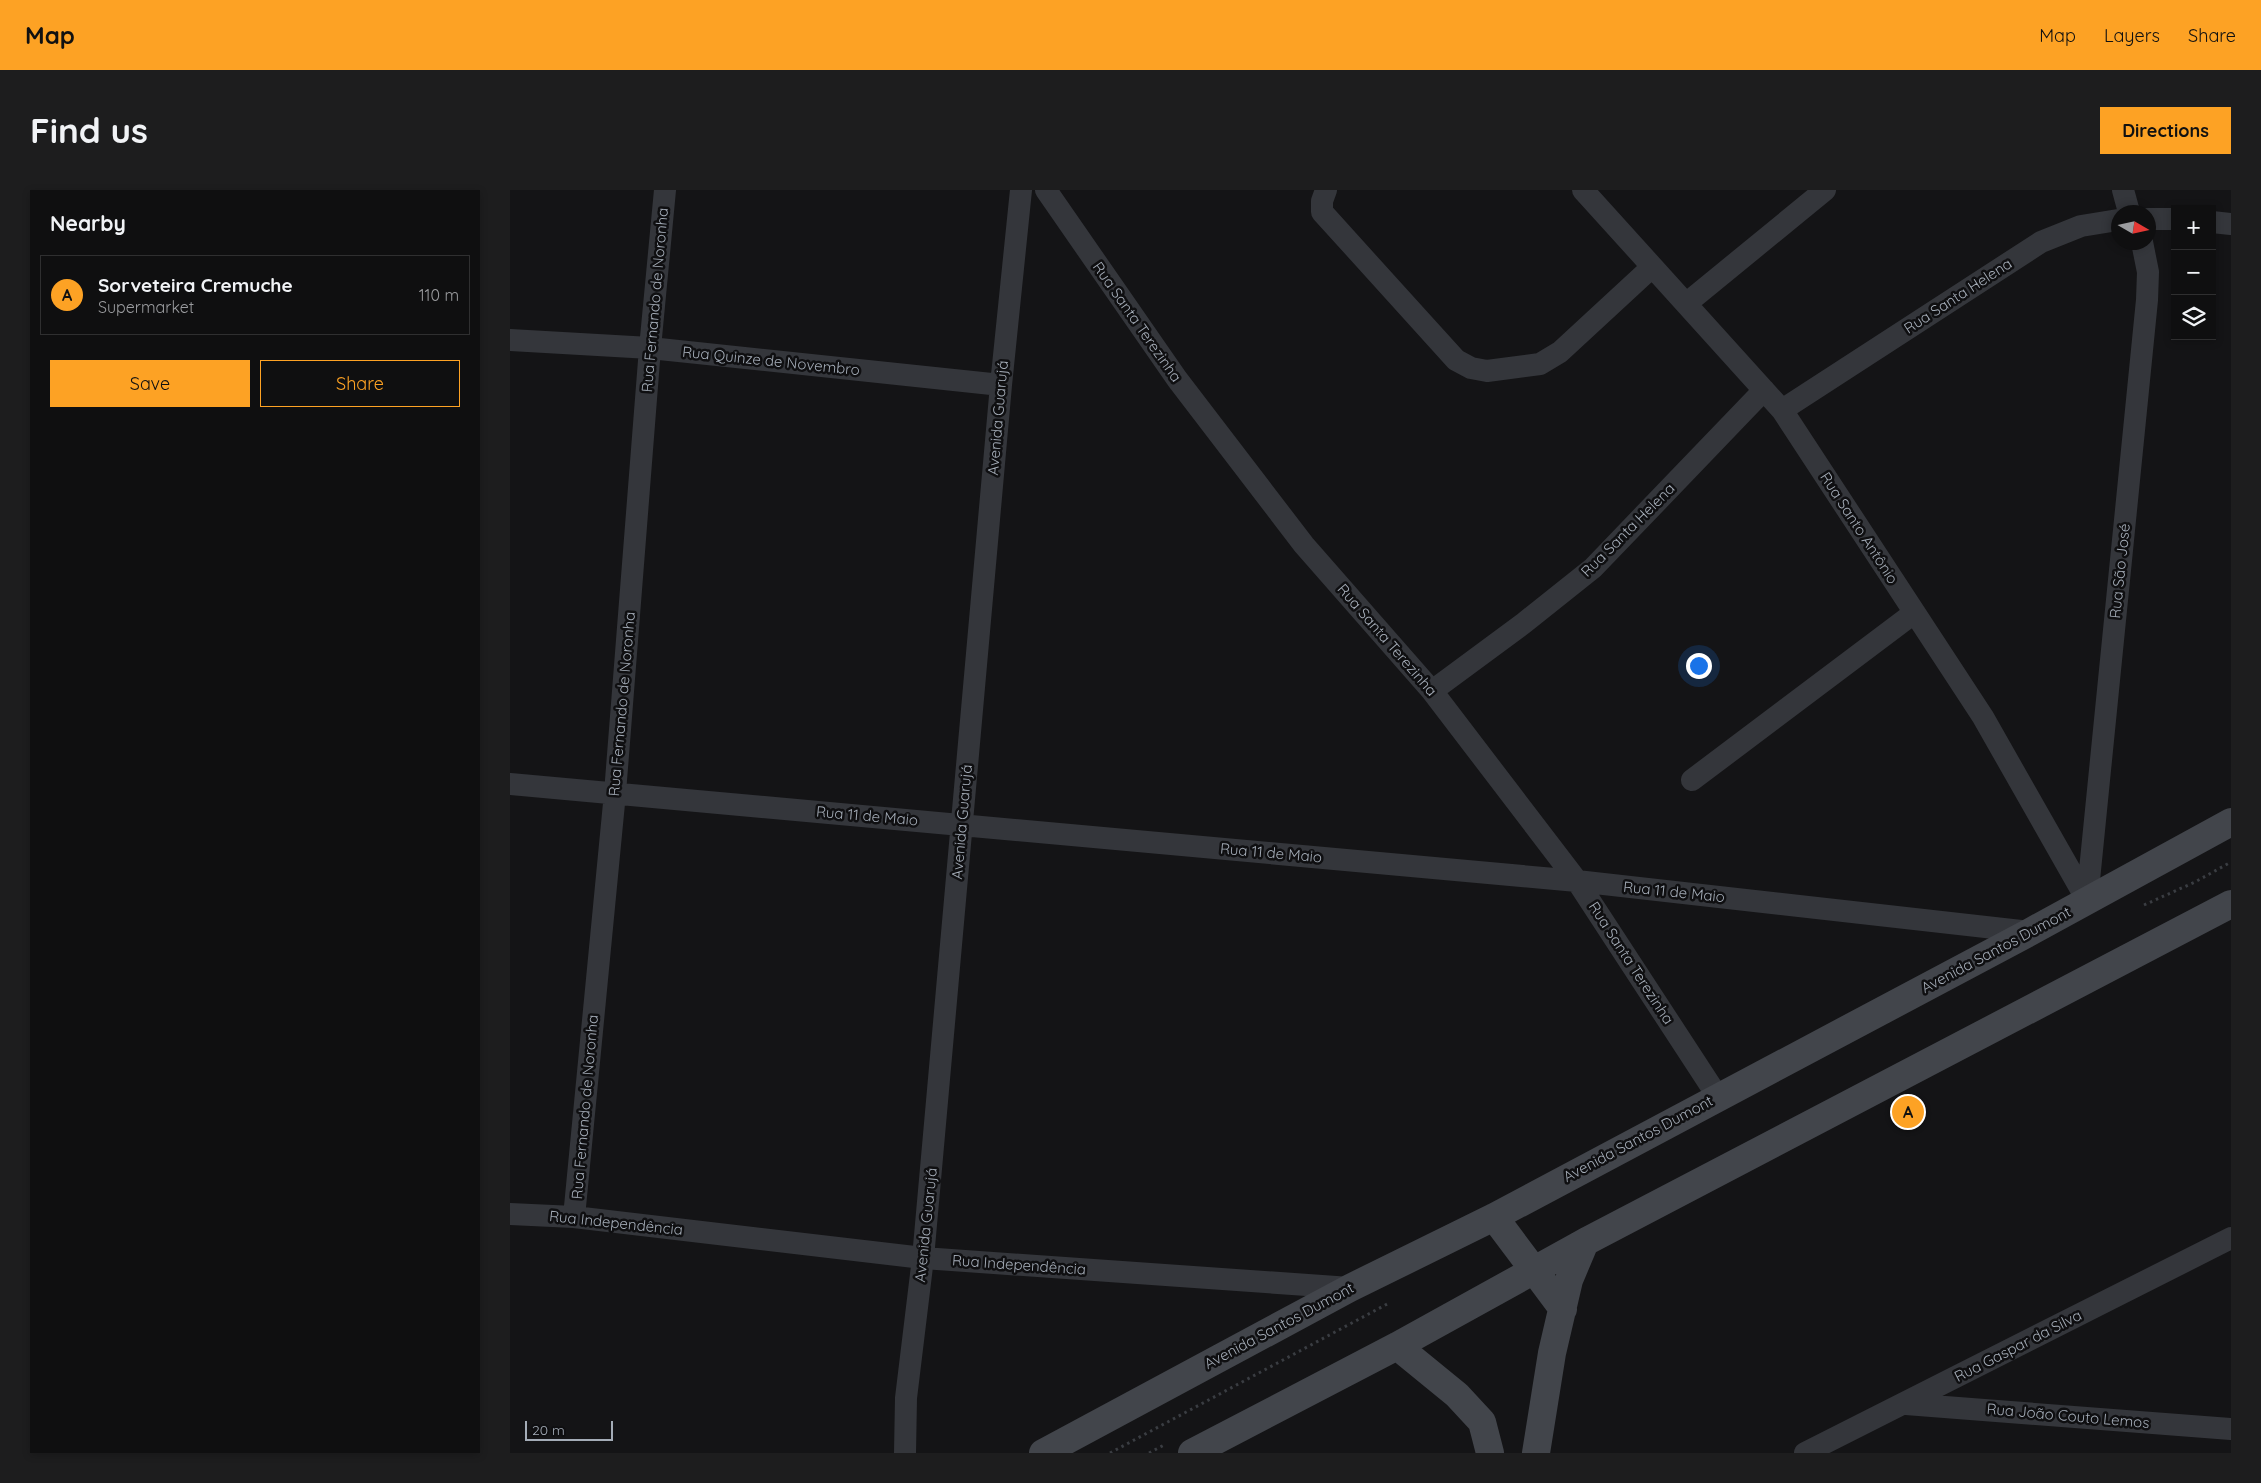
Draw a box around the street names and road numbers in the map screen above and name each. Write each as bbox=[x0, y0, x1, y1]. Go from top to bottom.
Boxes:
street label: Rua Fernando de Noronha bbox=[637, 207, 672, 393]
street label: Rua Santa Helena bbox=[1900, 254, 2015, 338]
street label: Rua Santa Terezinha bbox=[1089, 258, 1186, 385]
street label: Rua Quinze de Novembro bbox=[681, 342, 861, 379]
street label: Avenida Guarujá bbox=[983, 360, 1012, 476]
street label: Rua Santo Antônio bbox=[1816, 468, 1903, 587]
street label: Rua Santa Helena bbox=[1577, 479, 1679, 581]
street label: Rua São José bbox=[2105, 522, 2134, 619]
street label: Rua Santa Terezinha bbox=[1333, 580, 1441, 700]
street label: Rua Fernando de Noronha bbox=[604, 611, 639, 797]
street label: Avenida Guarujá bbox=[947, 764, 976, 880]
street label: Rua 11 de Maio bbox=[815, 802, 919, 829]
street label: Rua 11 de Maio bbox=[1219, 839, 1323, 866]
street label: Rua 11 de Maio bbox=[1622, 877, 1726, 906]
street label: Rua Santa Terezinha bbox=[1585, 898, 1678, 1028]
street label: Avenida Santos Dumont bbox=[1918, 902, 2074, 997]
street label: Rua Fernando de Noronha bbox=[567, 1014, 602, 1200]
street label: Avenida Santos Dumont bbox=[1560, 1091, 1716, 1186]
street label: Avenida Guarujá bbox=[910, 1167, 941, 1283]
street label: Rua Independência bbox=[548, 1206, 684, 1239]
street label: Rua Independência bbox=[951, 1250, 1087, 1279]
street label: Avenida Santos Dumont bbox=[1201, 1278, 1357, 1373]
street label: Rua Gaspar da Silva bbox=[1951, 1305, 2085, 1386]
street label: Rua João Couto Lemos bbox=[1986, 1399, 2150, 1432]

